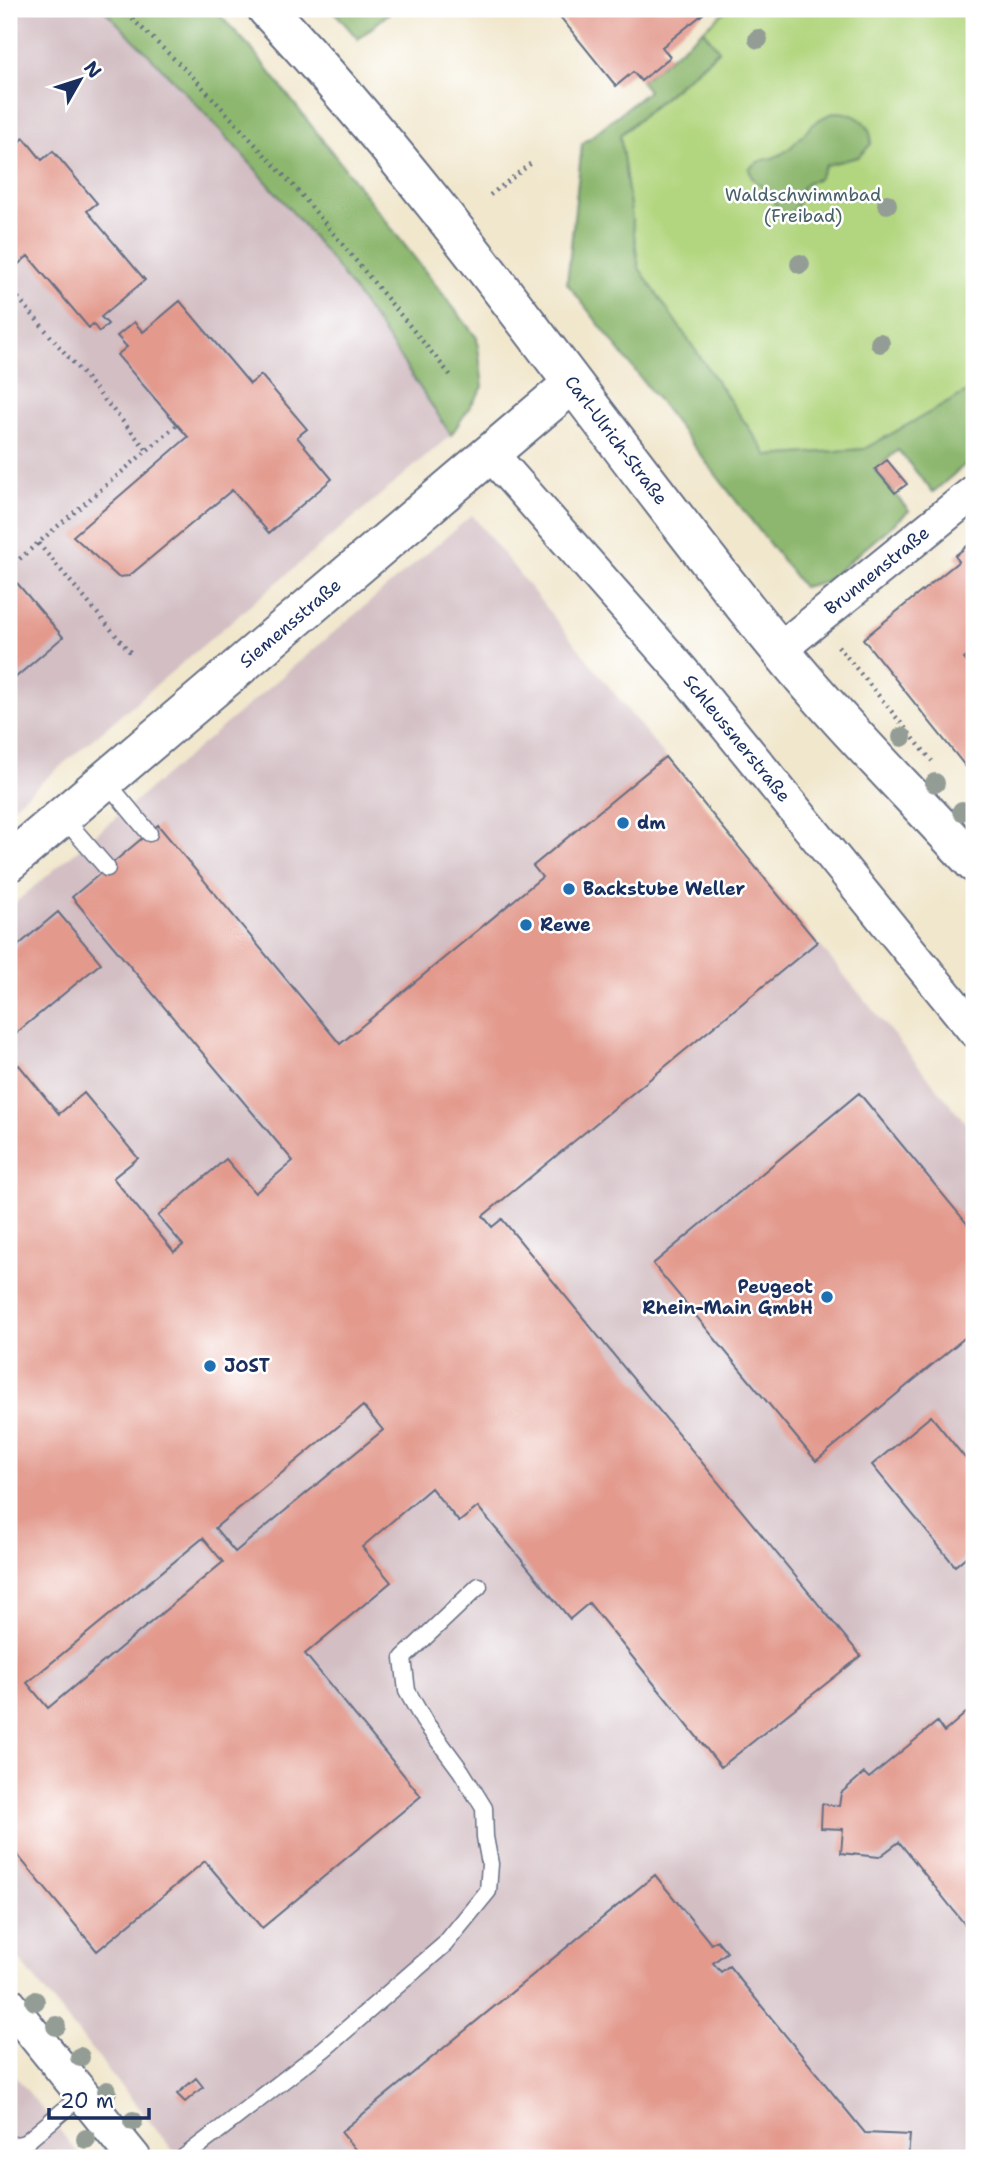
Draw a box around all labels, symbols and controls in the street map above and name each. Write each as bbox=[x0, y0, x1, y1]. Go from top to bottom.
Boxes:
north arrow bbox=[46, 46, 116, 116]
text: N bbox=[78, 56, 107, 83]
park label: Waldschwimmbad (Freibad) bbox=[725, 183, 881, 228]
street label: Carl-Ulrich-Straße bbox=[559, 371, 673, 510]
street label: Brunnenstraße bbox=[819, 521, 934, 620]
street label: Siemensstraße bbox=[234, 573, 346, 673]
street label: Schleussnerstraße bbox=[678, 670, 796, 807]
place label: dm bbox=[637, 811, 666, 835]
marker: dm bbox=[615, 815, 631, 831]
place label: Backstube Weller bbox=[583, 877, 745, 901]
marker: Backstube Weller bbox=[561, 881, 577, 897]
place label: Rewe bbox=[540, 913, 591, 937]
marker: Rewe bbox=[518, 917, 534, 933]
place label: Peugeot Rhein-Main GmbH bbox=[642, 1275, 813, 1320]
marker: Peugeot Rhein-Main GmbH bbox=[819, 1289, 835, 1305]
place label: JOST bbox=[224, 1354, 270, 1378]
marker: JOST bbox=[202, 1358, 218, 1374]
scale bar bbox=[49, 2076, 149, 2120]
text: 20 m bbox=[60, 2087, 114, 2115]

